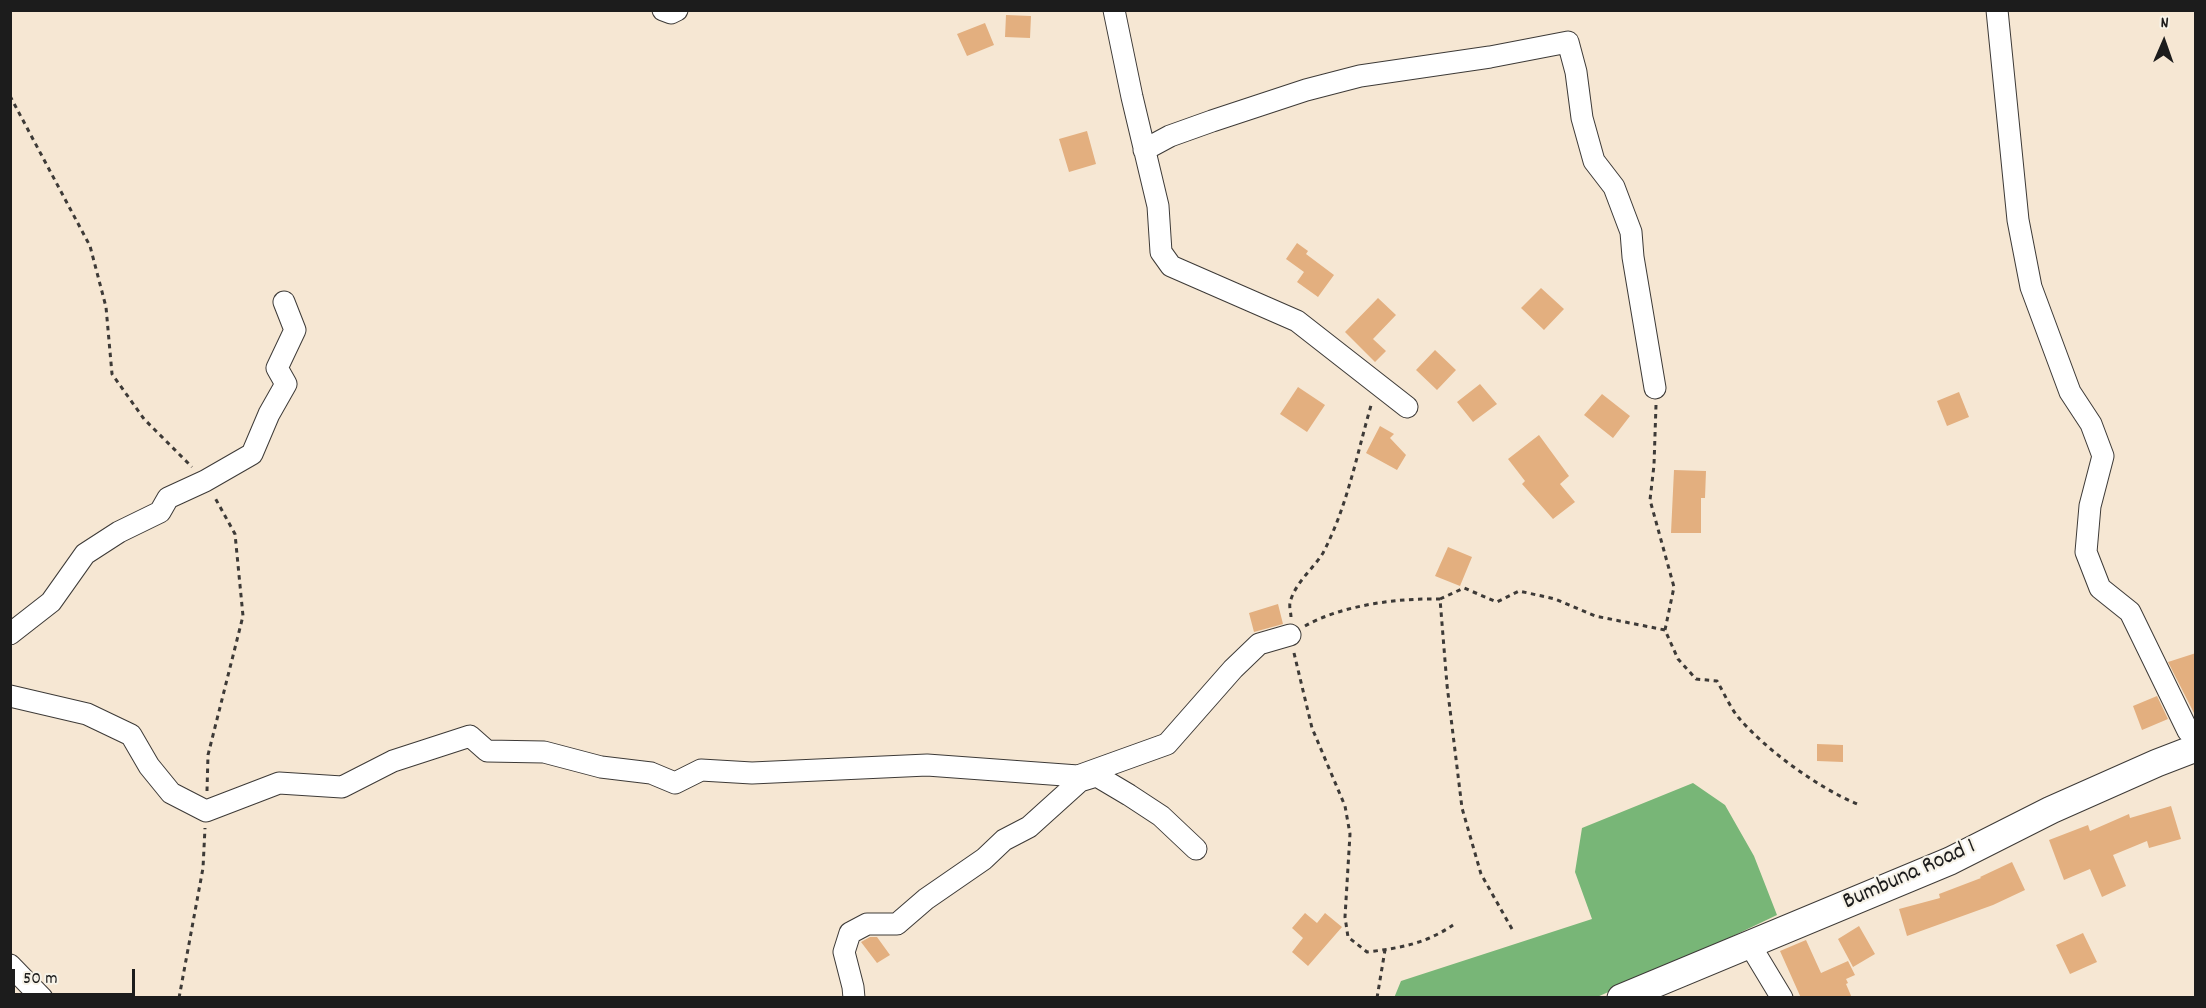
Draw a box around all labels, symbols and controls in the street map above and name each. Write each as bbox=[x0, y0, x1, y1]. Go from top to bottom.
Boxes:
north arrow bbox=[2134, 12, 2194, 72]
text: N bbox=[2160, 12, 2169, 35]
street label: Bumbuna Road 1 bbox=[1839, 834, 1981, 918]
scale bar bbox=[15, 957, 138, 995]
text: 50 m bbox=[23, 967, 58, 992]

